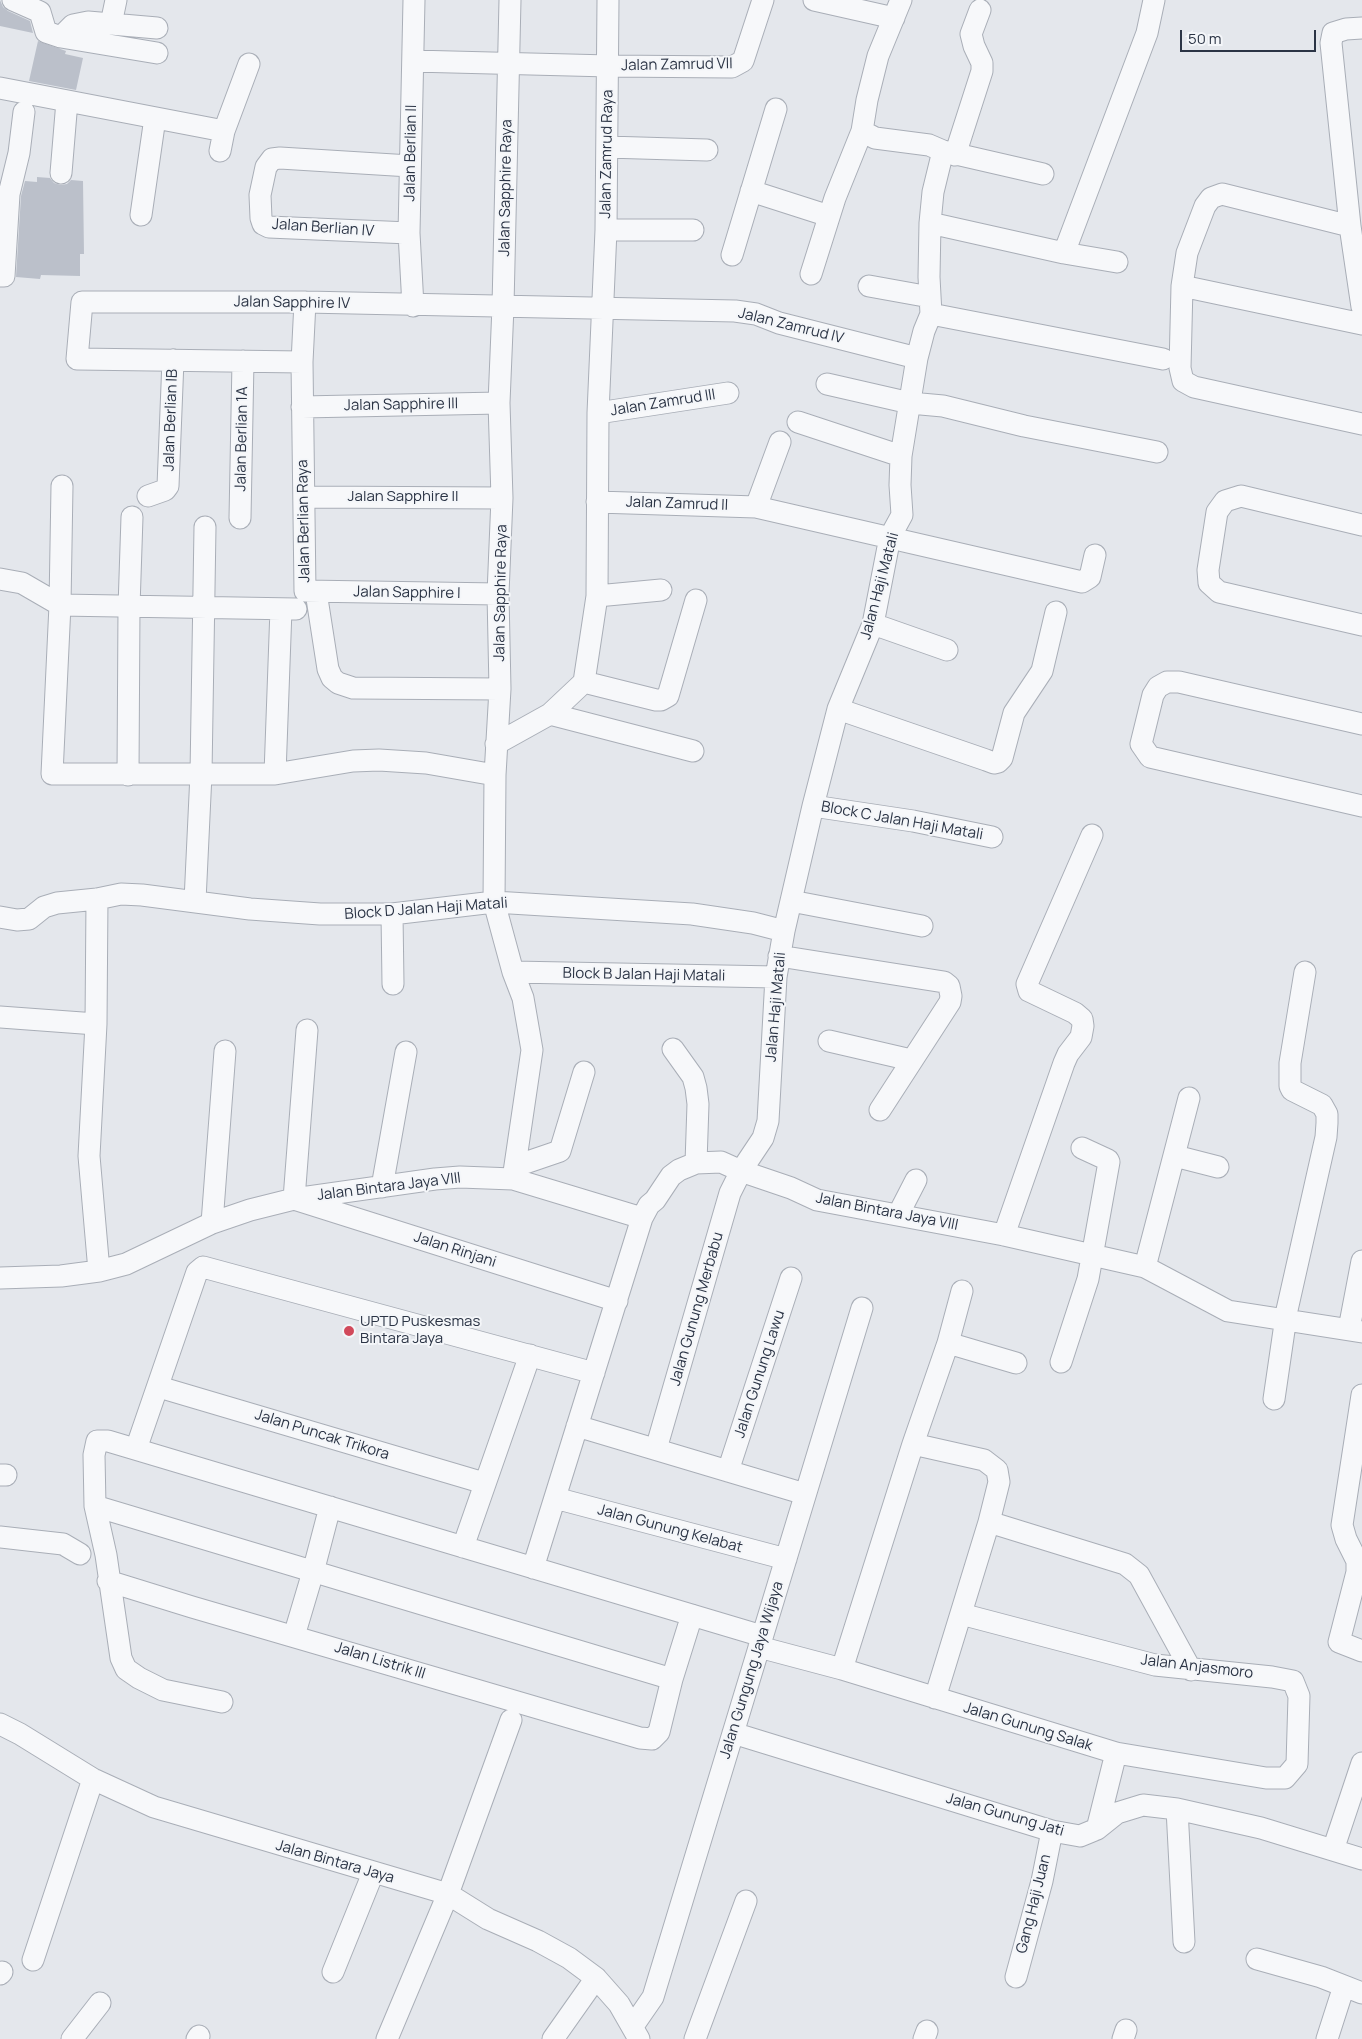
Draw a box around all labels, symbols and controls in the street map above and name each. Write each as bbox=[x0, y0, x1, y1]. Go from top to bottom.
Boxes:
scale bar bbox=[1182, 20, 1318, 52]
text: 50 m bbox=[1188, 28, 1222, 49]
street label: Jalan Zamrud VII bbox=[621, 55, 733, 75]
street label: Jalan Zamrud Raya bbox=[597, 89, 617, 219]
street label: Jalan Berlian II bbox=[401, 105, 421, 201]
street label: Jalan Sapphire Raya bbox=[496, 119, 516, 257]
street label: Jalan Berlian IV bbox=[271, 215, 375, 241]
street label: Jalan Sapphire IV bbox=[234, 293, 350, 313]
street label: Jalan Zamrud IV bbox=[736, 304, 846, 348]
street label: Jalan Berlian IB bbox=[160, 369, 182, 471]
street label: Jalan Berlian 1A bbox=[232, 386, 252, 492]
street label: Jalan Zamrud III bbox=[609, 386, 717, 420]
street label: Jalan Sapphire III bbox=[344, 395, 458, 415]
street label: Jalan Berlian Raya bbox=[294, 459, 314, 583]
street label: Jalan Sapphire II bbox=[348, 488, 458, 506]
street label: Jalan Zamrud II bbox=[625, 493, 729, 515]
street label: Jalan Sapphire Raya bbox=[491, 524, 511, 662]
street label: Jalan Haji Matali bbox=[857, 530, 903, 642]
street label: Jalan Sapphire I bbox=[353, 583, 461, 603]
street label: Block C Jalan Haji Matali bbox=[820, 798, 984, 844]
street label: Block D Jalan Haji Matali bbox=[344, 894, 508, 924]
street label: Jalan Haji Matali bbox=[762, 951, 790, 1063]
street label: Block B Jalan Haji Matali bbox=[563, 965, 725, 985]
street label: Jalan Bintara Jaya VIII bbox=[316, 1169, 462, 1205]
street label: Jalan Bintara Jaya VIII bbox=[814, 1189, 960, 1235]
street label: Jalan Rinjani bbox=[412, 1228, 498, 1272]
street label: Jalan Gunung Merbabu bbox=[666, 1230, 728, 1388]
street label: Jalan Gunung Lawu bbox=[731, 1308, 789, 1440]
place label: UPTD Puskesmas Bintara Jaya bbox=[360, 1313, 480, 1348]
marker: UPTD Puskesmas Bintara Jaya bbox=[342, 1324, 356, 1338]
street label: Jalan Puncak Trikora bbox=[253, 1406, 391, 1464]
street label: Jalan Gunung Kelabat bbox=[596, 1501, 744, 1557]
street label: Jalan Gungung Jaya Wijaya bbox=[716, 1579, 788, 1761]
street label: Jalan Listrik III bbox=[332, 1639, 428, 1683]
street label: Jalan Anjasmoro bbox=[1140, 1651, 1254, 1683]
street label: Jalan Gunung Salak bbox=[961, 1699, 1095, 1755]
street label: Jalan Gunung Jati bbox=[944, 1790, 1066, 1840]
street label: Jalan Bintara Jaya bbox=[274, 1837, 396, 1887]
street label: Gang Haji Juan bbox=[1013, 1853, 1055, 1955]

